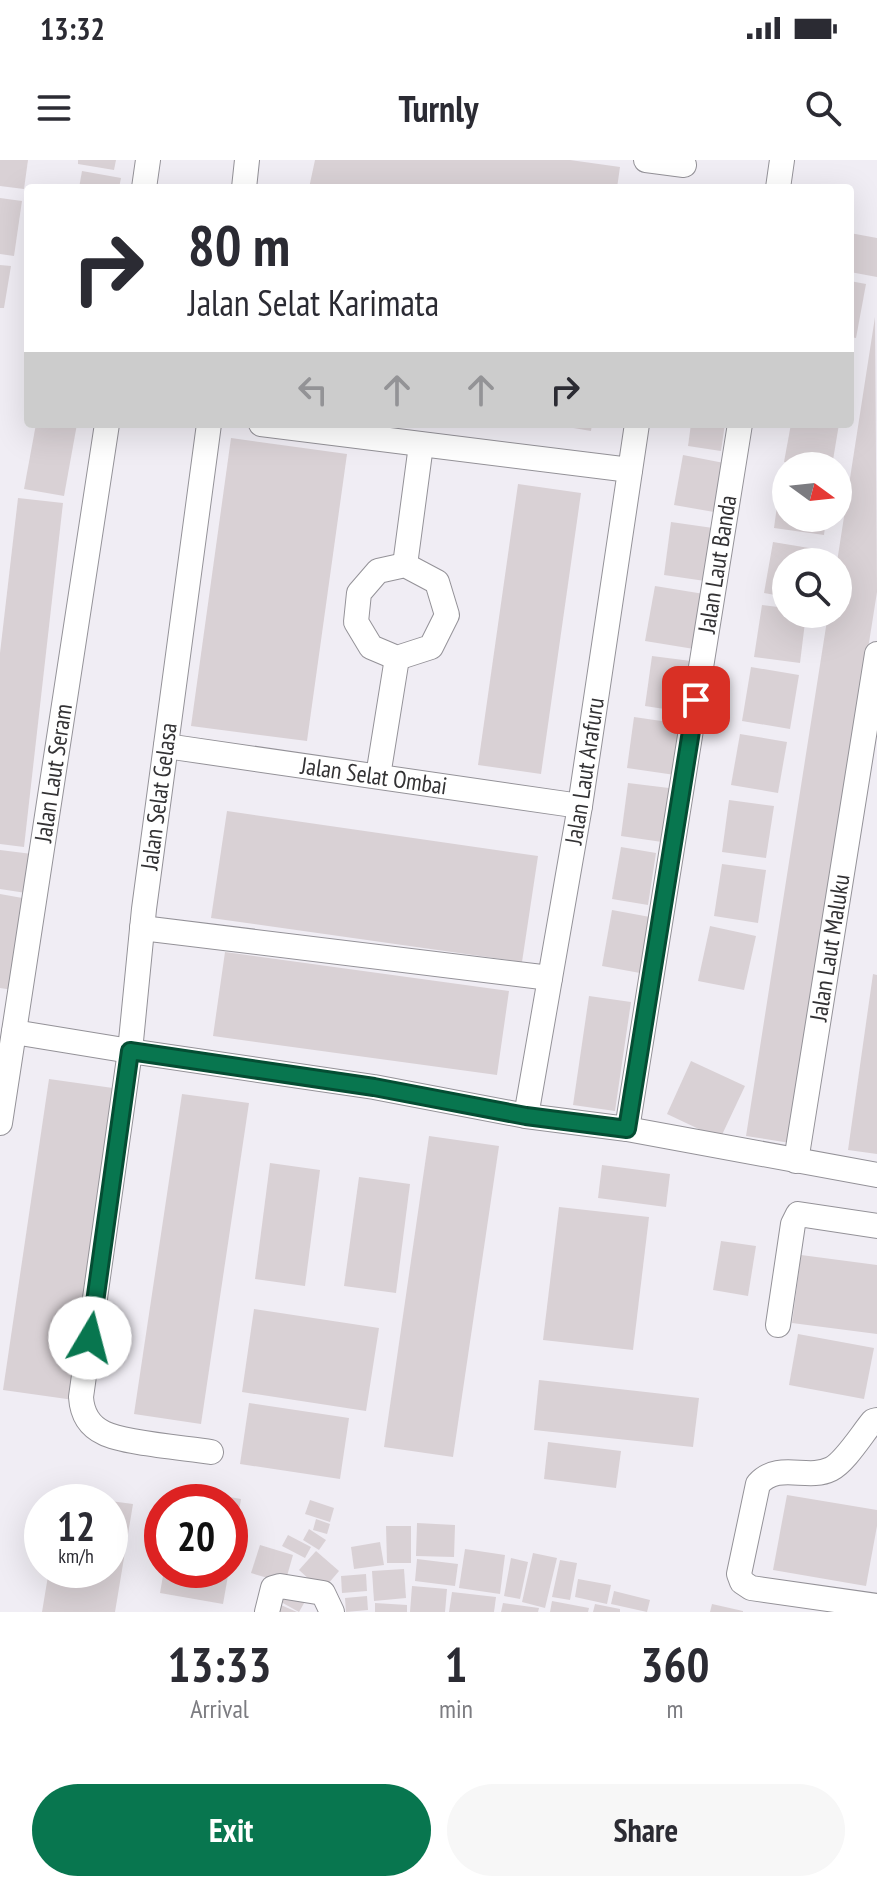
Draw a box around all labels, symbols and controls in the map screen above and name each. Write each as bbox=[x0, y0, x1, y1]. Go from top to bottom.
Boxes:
text: 13:32 bbox=[40, 9, 105, 48]
text: Turnly bbox=[399, 85, 478, 132]
icon: menu bbox=[32, 86, 76, 130]
icon: search bbox=[801, 86, 845, 130]
text: 80 m bbox=[188, 209, 290, 281]
icon: right bbox=[56, 216, 160, 320]
text: Jalan Selat Karimata bbox=[188, 279, 439, 326]
icon: left bbox=[291, 368, 335, 412]
icon: ahead bbox=[375, 368, 419, 412]
icon: ahead bbox=[459, 368, 503, 412]
icon: right bbox=[543, 368, 587, 412]
north arrow bbox=[772, 452, 852, 532]
map controls bbox=[772, 452, 852, 628]
street label: Jalan Laut Banda bbox=[691, 493, 743, 636]
button: search bbox=[772, 548, 852, 628]
pin bbox=[662, 666, 730, 734]
icon: arrive bbox=[674, 678, 718, 722]
street label: Jalan Laut Arafuru bbox=[557, 695, 611, 848]
street label: Jalan Laut Seram bbox=[27, 702, 79, 845]
street label: Jalan Selat Gelasa bbox=[133, 721, 184, 873]
street label: Jalan Selat Ombai bbox=[298, 750, 449, 802]
street label: Jalan Laut Maluku bbox=[802, 872, 857, 1024]
position arrow bbox=[48, 1296, 132, 1380]
speed limit sign: 20 bbox=[144, 1484, 248, 1588]
text: 12 bbox=[57, 1500, 95, 1552]
text: km/h bbox=[58, 1543, 94, 1569]
text: 13:33 bbox=[168, 1633, 271, 1695]
text: 1 bbox=[445, 1633, 467, 1695]
text: 360 bbox=[641, 1633, 709, 1695]
text: Arrival bbox=[190, 1692, 249, 1725]
text: min bbox=[439, 1692, 473, 1725]
text: m bbox=[667, 1692, 683, 1725]
button: Exit bbox=[32, 1784, 431, 1876]
button: Share bbox=[447, 1784, 845, 1876]

